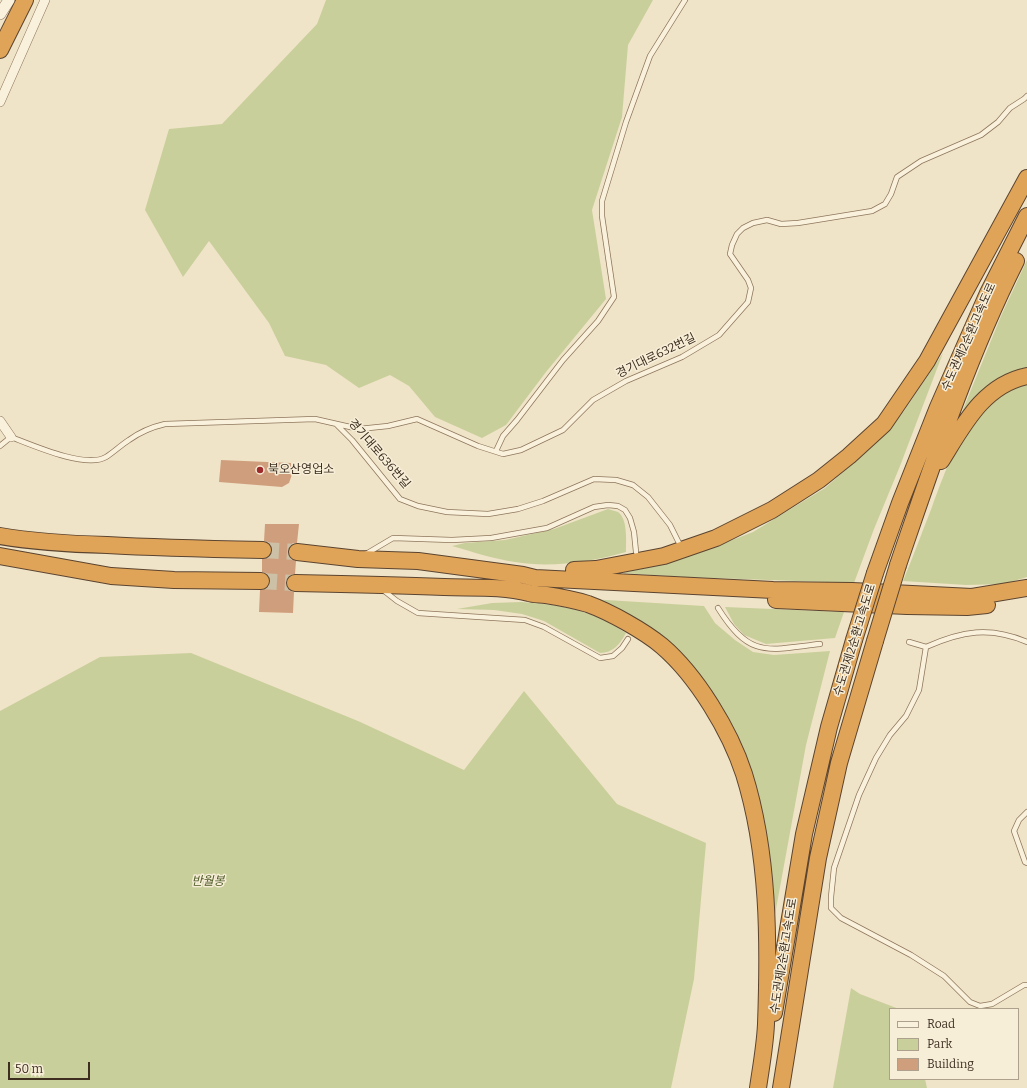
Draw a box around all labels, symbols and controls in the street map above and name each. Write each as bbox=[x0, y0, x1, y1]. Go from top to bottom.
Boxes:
street label: 수도권제2순환고속도로 bbox=[939, 281, 999, 393]
street label: 경기대로632번길 bbox=[614, 331, 698, 381]
street label: 경기대로636번길 bbox=[345, 416, 413, 492]
place label: 북오산영업소 bbox=[268, 463, 334, 477]
marker: 북오산영업소 bbox=[255, 465, 265, 475]
street label: 수도권제2순환고속도로 bbox=[831, 582, 879, 698]
park label: 반월봉 bbox=[191, 875, 225, 889]
street label: 수도권제2순환고속도로 bbox=[768, 897, 800, 1015]
legend bbox=[889, 1008, 1019, 1080]
text: Road bbox=[927, 1017, 955, 1031]
text: Park bbox=[927, 1037, 952, 1051]
scale bar bbox=[10, 1054, 92, 1080]
text: Building bbox=[927, 1057, 974, 1071]
text: 50 m bbox=[15, 1062, 43, 1076]

